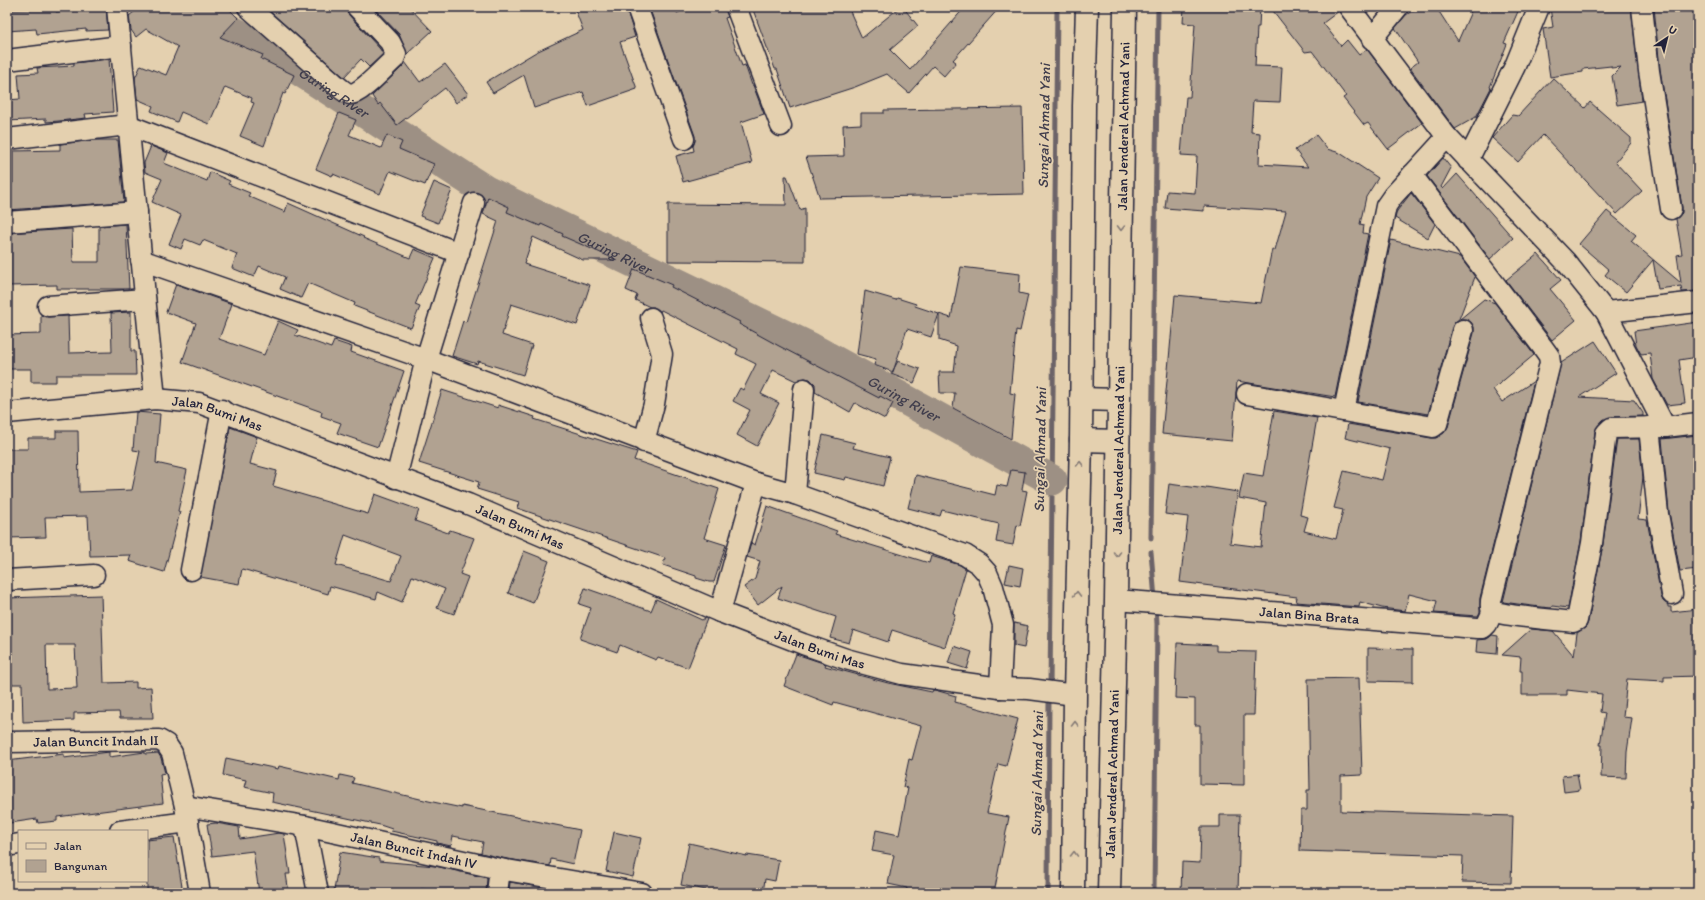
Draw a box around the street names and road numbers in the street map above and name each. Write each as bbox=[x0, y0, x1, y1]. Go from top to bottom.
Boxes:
street label: Jalan Jenderal Achmad Yani bbox=[1113, 42, 1133, 211]
street label: Jalan Jenderal Achmad Yani bbox=[1108, 366, 1128, 535]
street label: Jalan Bumi Mas bbox=[171, 392, 265, 435]
street label: Jalan Bumi Mas bbox=[473, 500, 567, 553]
street label: Jalan Bina Brata bbox=[1259, 603, 1361, 627]
street label: Jalan Bumi Mas bbox=[772, 625, 867, 672]
street label: Jalan Jenderal Achmad Yani bbox=[1101, 689, 1122, 859]
street label: Jalan Buncit Indah II bbox=[33, 732, 159, 750]
street label: Jalan Buncit Indah IV bbox=[349, 828, 479, 872]

